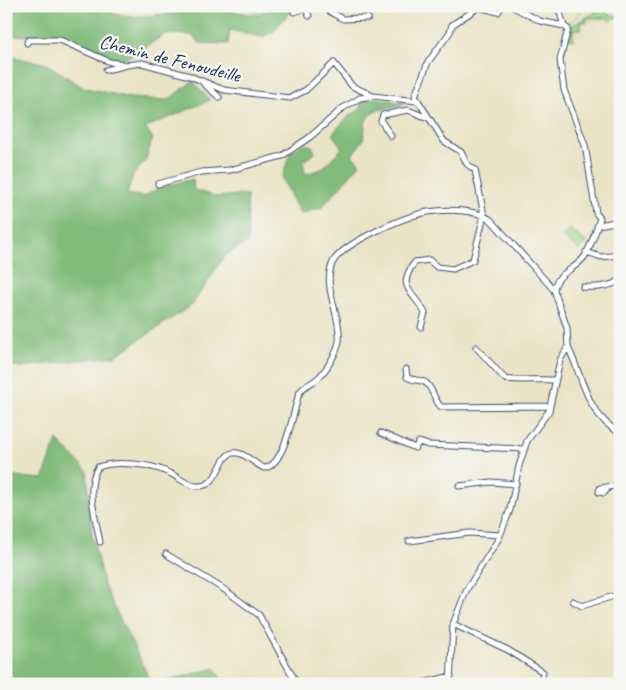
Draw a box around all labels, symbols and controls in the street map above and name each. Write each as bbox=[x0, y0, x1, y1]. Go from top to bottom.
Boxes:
street label: Chemin de Fenoudeille bbox=[97, 29, 244, 88]

